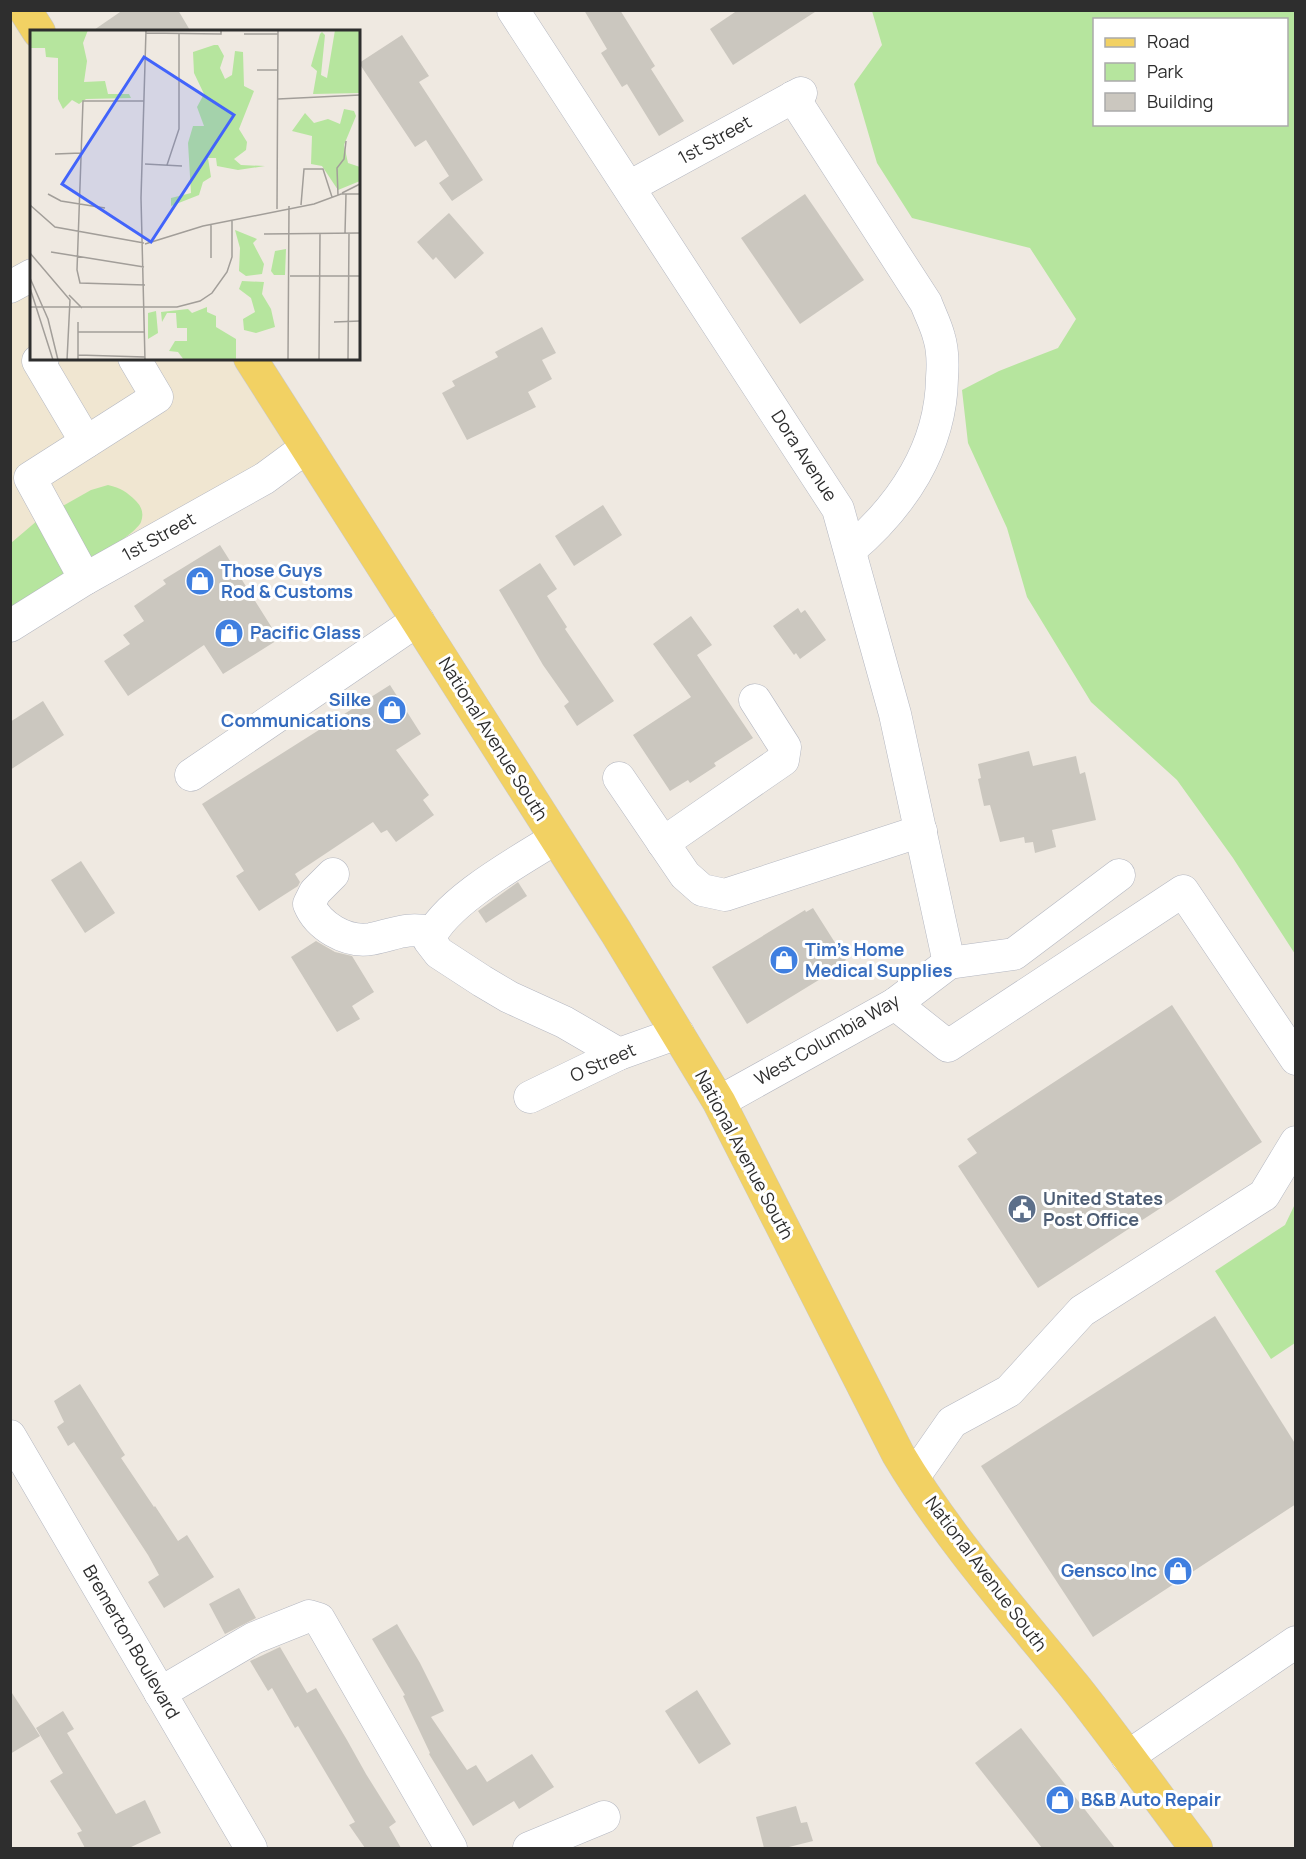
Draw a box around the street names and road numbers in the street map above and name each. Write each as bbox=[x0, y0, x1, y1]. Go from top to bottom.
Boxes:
street label: 1st Street bbox=[674, 109, 755, 169]
street label: Dora Avenue bbox=[766, 405, 843, 506]
street label: 1st Street bbox=[118, 506, 199, 566]
street label: National Avenue South bbox=[434, 652, 554, 825]
street label: West Columbia Way bbox=[750, 988, 904, 1090]
street label: O Street bbox=[566, 1037, 639, 1087]
street label: National Avenue South bbox=[690, 1066, 800, 1243]
street label: National Avenue South bbox=[921, 1491, 1053, 1656]
street label: Bremerton Boulevard bbox=[78, 1560, 186, 1723]

